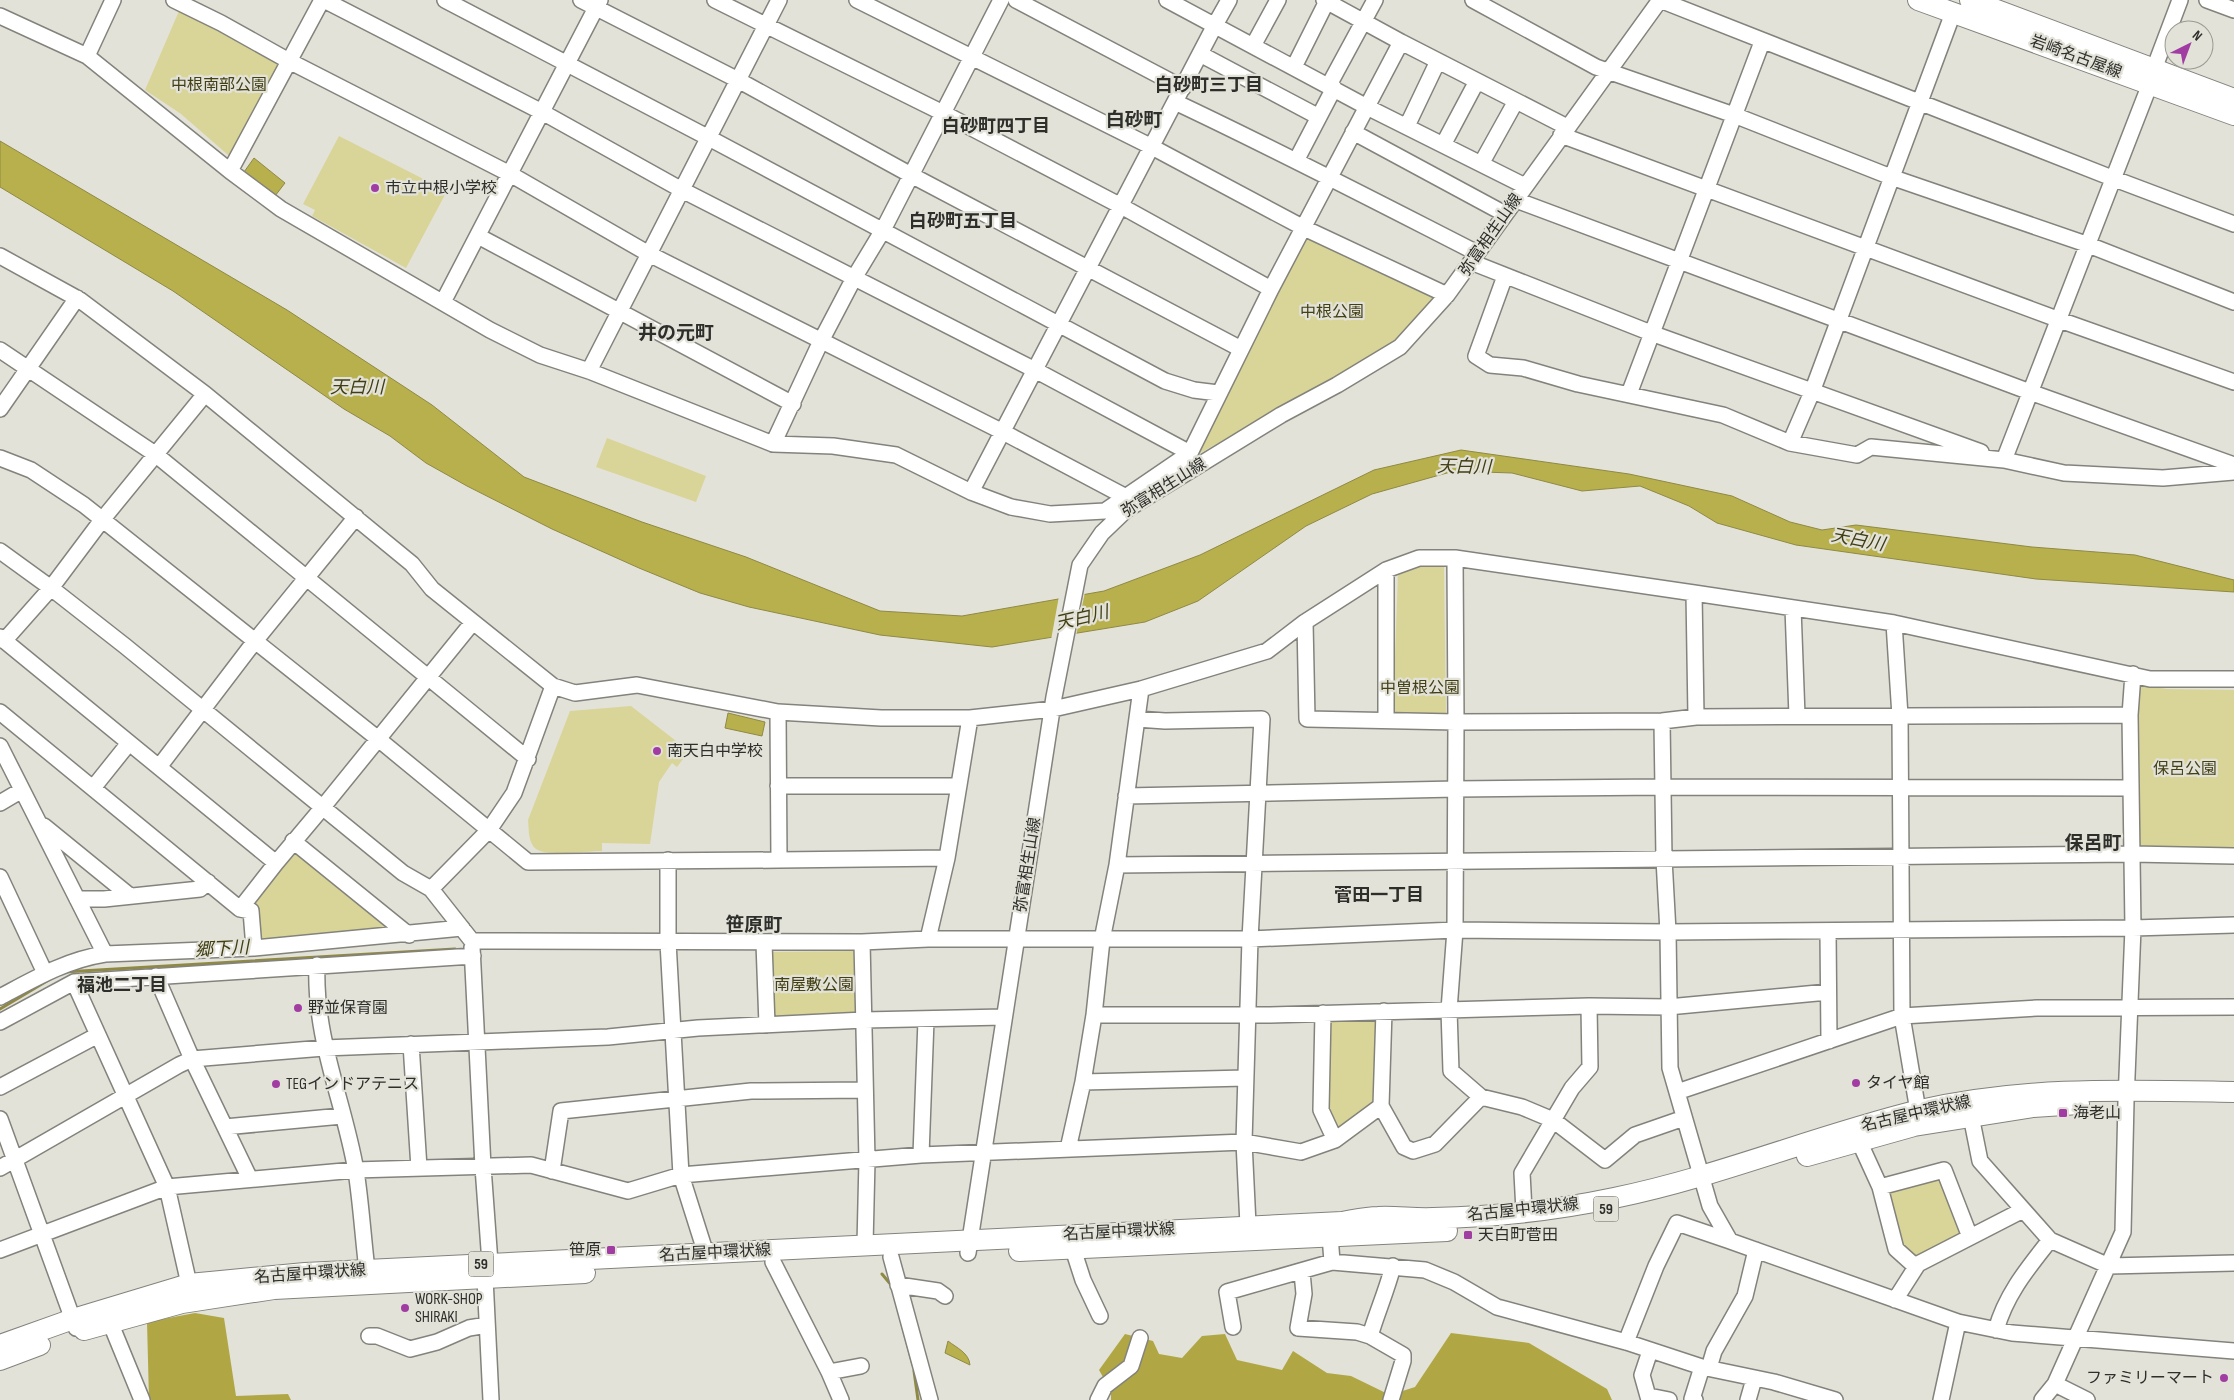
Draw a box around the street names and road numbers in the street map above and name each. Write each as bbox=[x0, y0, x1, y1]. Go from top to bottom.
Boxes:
street label: 岩崎名古屋線 bbox=[2028, 32, 2124, 82]
street label: 弥富相生山線 bbox=[1456, 190, 1526, 280]
street label: 弥富相生山線 bbox=[1118, 455, 1210, 521]
street label: 弥富相生山線 bbox=[1011, 816, 1045, 914]
street label: 名古屋中環状線 bbox=[1859, 1092, 1973, 1136]
street label: 名古屋中環状線 bbox=[1466, 1195, 1580, 1225]
road number: 59 bbox=[1594, 1196, 1618, 1222]
street label: 名古屋中環状線 bbox=[1063, 1220, 1175, 1244]
street label: 名古屋中環状線 bbox=[659, 1241, 771, 1265]
road number: 59 bbox=[468, 1252, 494, 1276]
street label: 名古屋中環状線 bbox=[253, 1261, 367, 1287]

